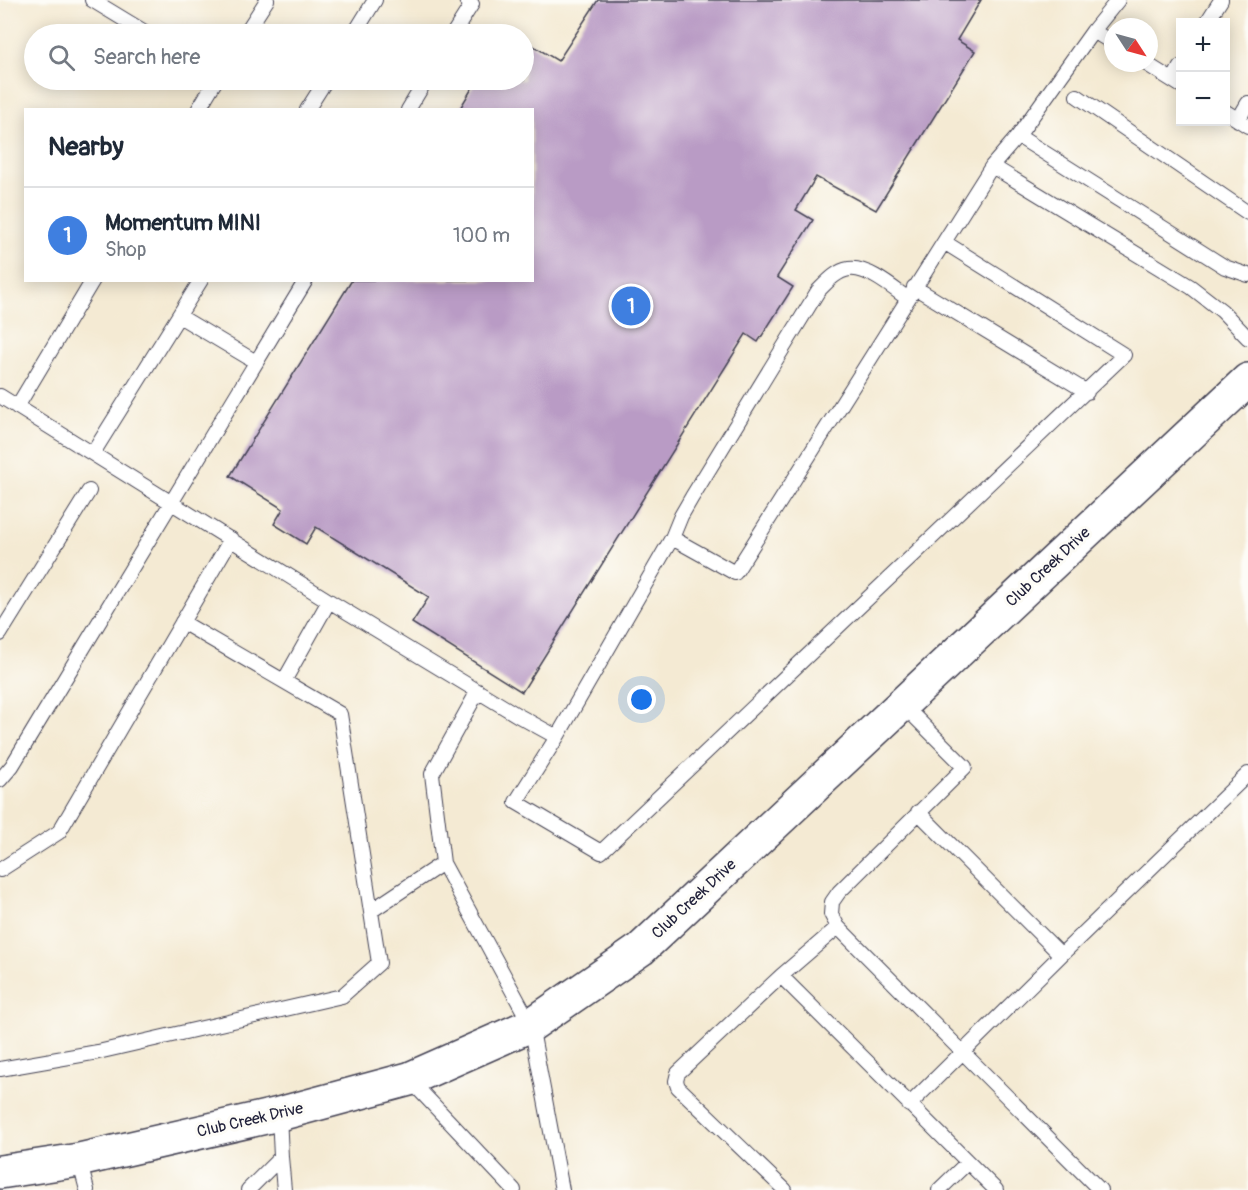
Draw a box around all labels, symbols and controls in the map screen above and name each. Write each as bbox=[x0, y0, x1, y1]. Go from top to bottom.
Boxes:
north arrow bbox=[1104, 18, 1158, 72]
map controls bbox=[1176, 18, 1230, 126]
button: + bbox=[1176, 18, 1230, 72]
search box bbox=[24, 24, 534, 90]
icon: search bbox=[45, 41, 78, 74]
text: Search here bbox=[93, 43, 200, 71]
button: − bbox=[1176, 72, 1230, 126]
text: Nearby bbox=[48, 131, 124, 163]
text: Momentum MINI bbox=[105, 209, 261, 237]
text: 1 bbox=[64, 223, 71, 248]
text: 100 m bbox=[453, 223, 510, 248]
text: Shop bbox=[105, 237, 146, 262]
pin: 1 bbox=[612, 284, 650, 328]
street label: Club Creek Drive bbox=[1002, 523, 1095, 611]
your location bbox=[627, 685, 656, 714]
street label: Club Creek Drive bbox=[648, 855, 741, 943]
street label: Club Creek Drive bbox=[195, 1098, 305, 1142]

